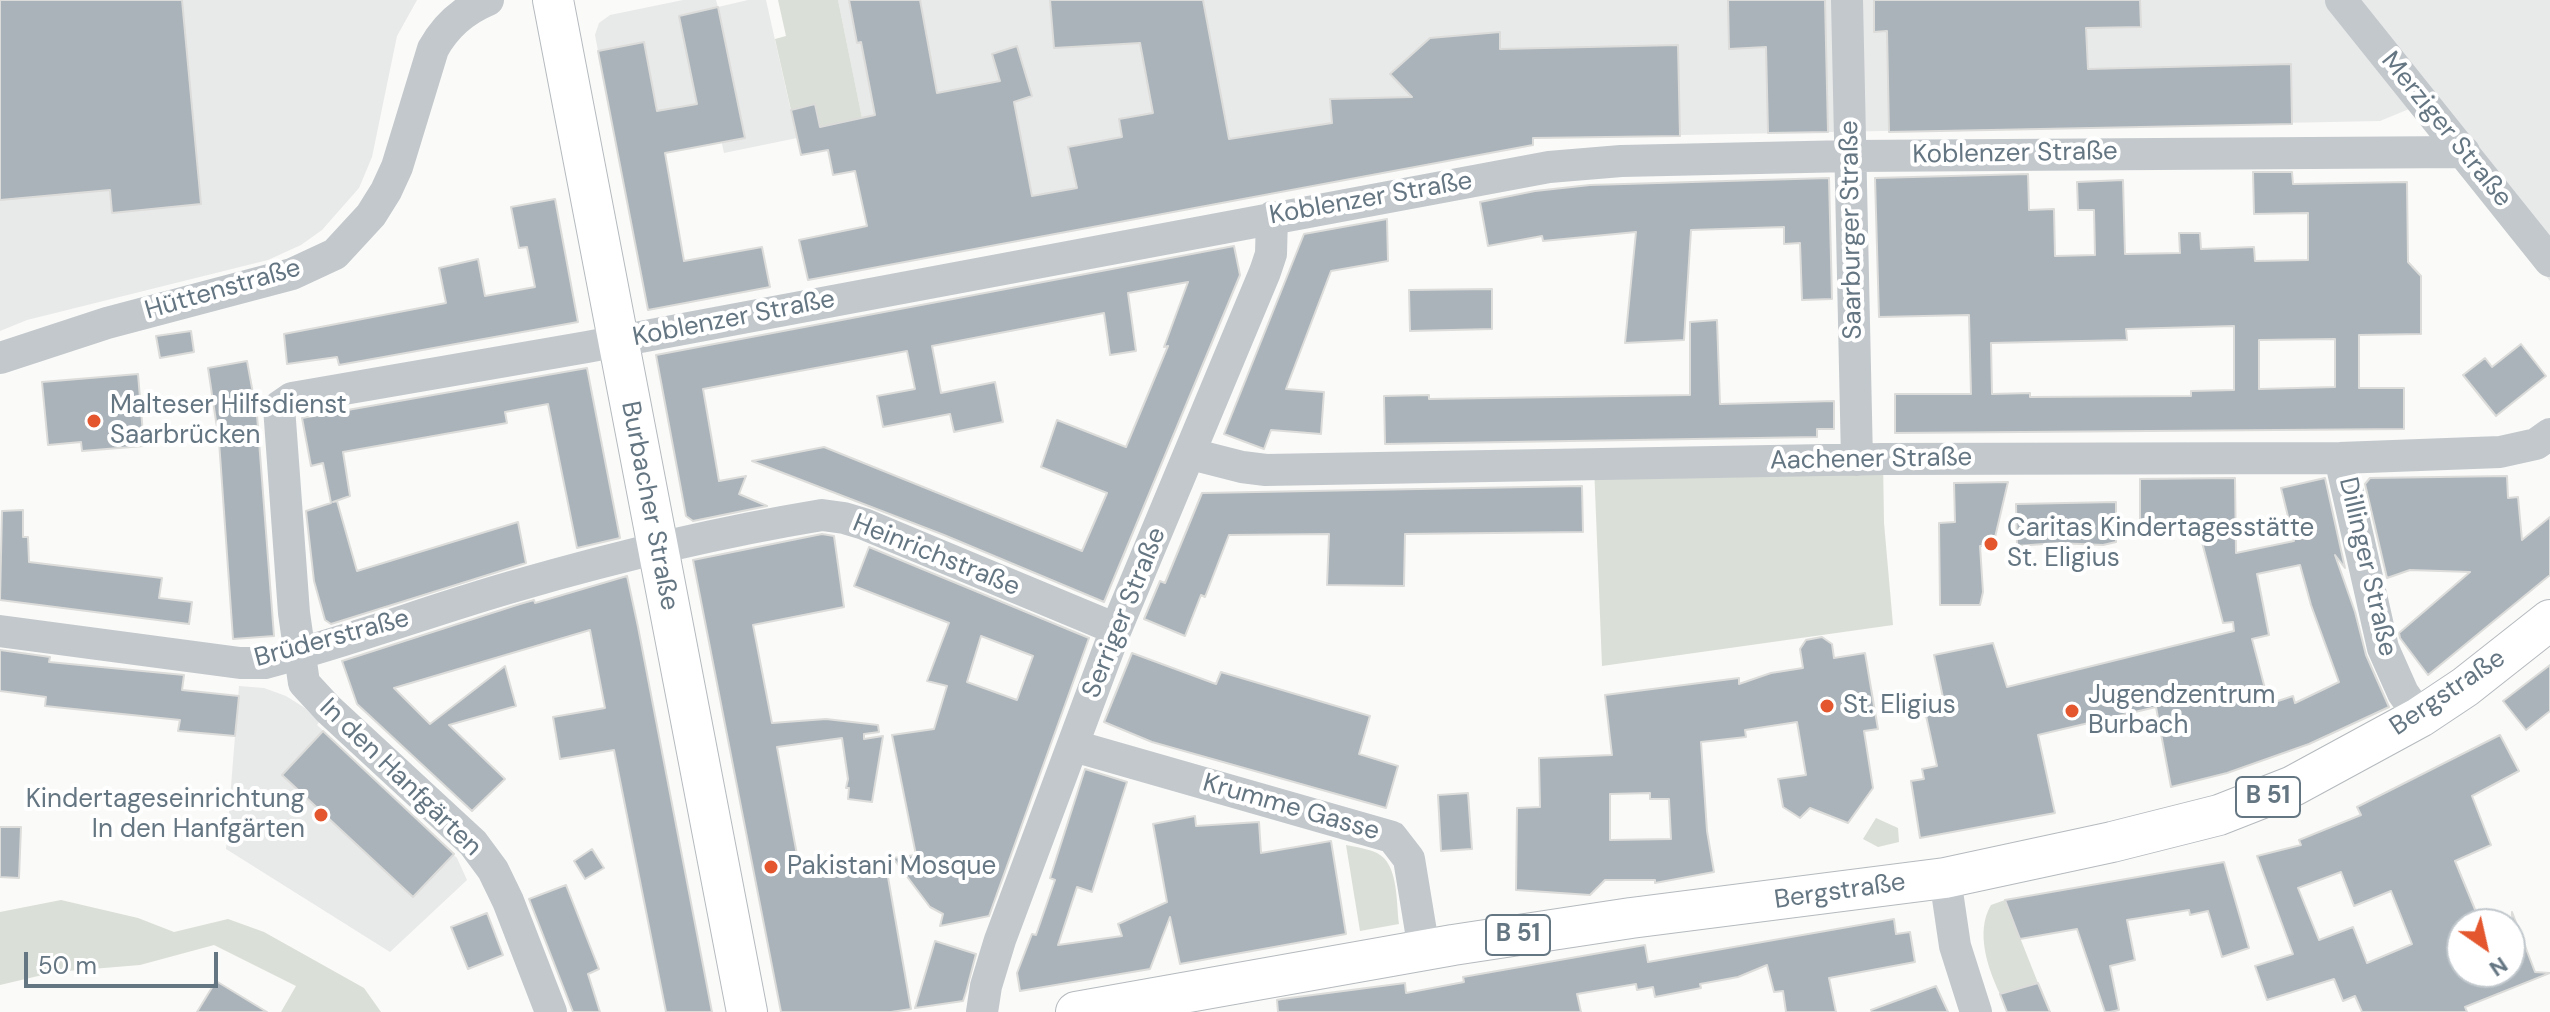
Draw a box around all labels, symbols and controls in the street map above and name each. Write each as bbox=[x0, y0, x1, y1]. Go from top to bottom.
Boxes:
street label: Merziger Straße bbox=[2374, 46, 2518, 214]
street label: Saarburger Straße bbox=[1834, 120, 1870, 340]
street label: Koblenzer Straße bbox=[1912, 137, 2118, 171]
street label: Koblenzer Straße bbox=[1267, 166, 1475, 232]
street label: Hüttenstraße bbox=[142, 253, 304, 327]
street label: Koblenzer Straße bbox=[630, 284, 838, 354]
place label: Malteser Hilfsdienst Saarbrücken bbox=[110, 390, 347, 452]
street label: Burbacher Straße bbox=[613, 399, 685, 613]
marker: Malteser Hilfsdienst Saarbrücken bbox=[85, 412, 103, 430]
street label: Aachener Straße bbox=[1770, 443, 1972, 477]
street label: Dillinger Straße bbox=[2331, 474, 2403, 660]
street label: Heinrichstraße bbox=[848, 508, 1024, 604]
place label: Caritas Kindertagesstätte St. Eligius bbox=[2007, 513, 2314, 574]
street label: Serriger Straße bbox=[1077, 523, 1173, 703]
marker: Caritas Kindertagesstätte St. Eligius bbox=[1982, 535, 2000, 553]
street label: Brüderstraße bbox=[251, 603, 413, 675]
street label: Bergstraße bbox=[2384, 643, 2512, 743]
place label: Jugendzentrum Burbach bbox=[2088, 680, 2275, 742]
place label: St. Eligius bbox=[1843, 690, 1956, 722]
street label: In den Hanfgärten bbox=[312, 693, 488, 863]
marker: St. Eligius bbox=[1818, 697, 1836, 715]
marker: Jugendzentrum Burbach bbox=[2063, 702, 2081, 720]
street label: Krumme Gasse bbox=[1199, 768, 1383, 848]
road number: B 51 bbox=[2236, 777, 2300, 817]
place label: Kindertageseinrichtung In den Hanfgärten bbox=[26, 784, 305, 846]
marker: Kindertageseinrichtung In den Hanfgärten bbox=[312, 806, 330, 824]
place label: Pakistani Mosque bbox=[787, 851, 996, 883]
marker: Pakistani Mosque bbox=[762, 858, 780, 876]
street label: Bergstraße bbox=[1772, 867, 1908, 917]
north arrow bbox=[2446, 908, 2526, 988]
road number: B 51 bbox=[1486, 915, 1550, 955]
scale bar bbox=[28, 936, 222, 986]
text: 50 m bbox=[38, 950, 97, 981]
text: N bbox=[2484, 950, 2513, 983]

